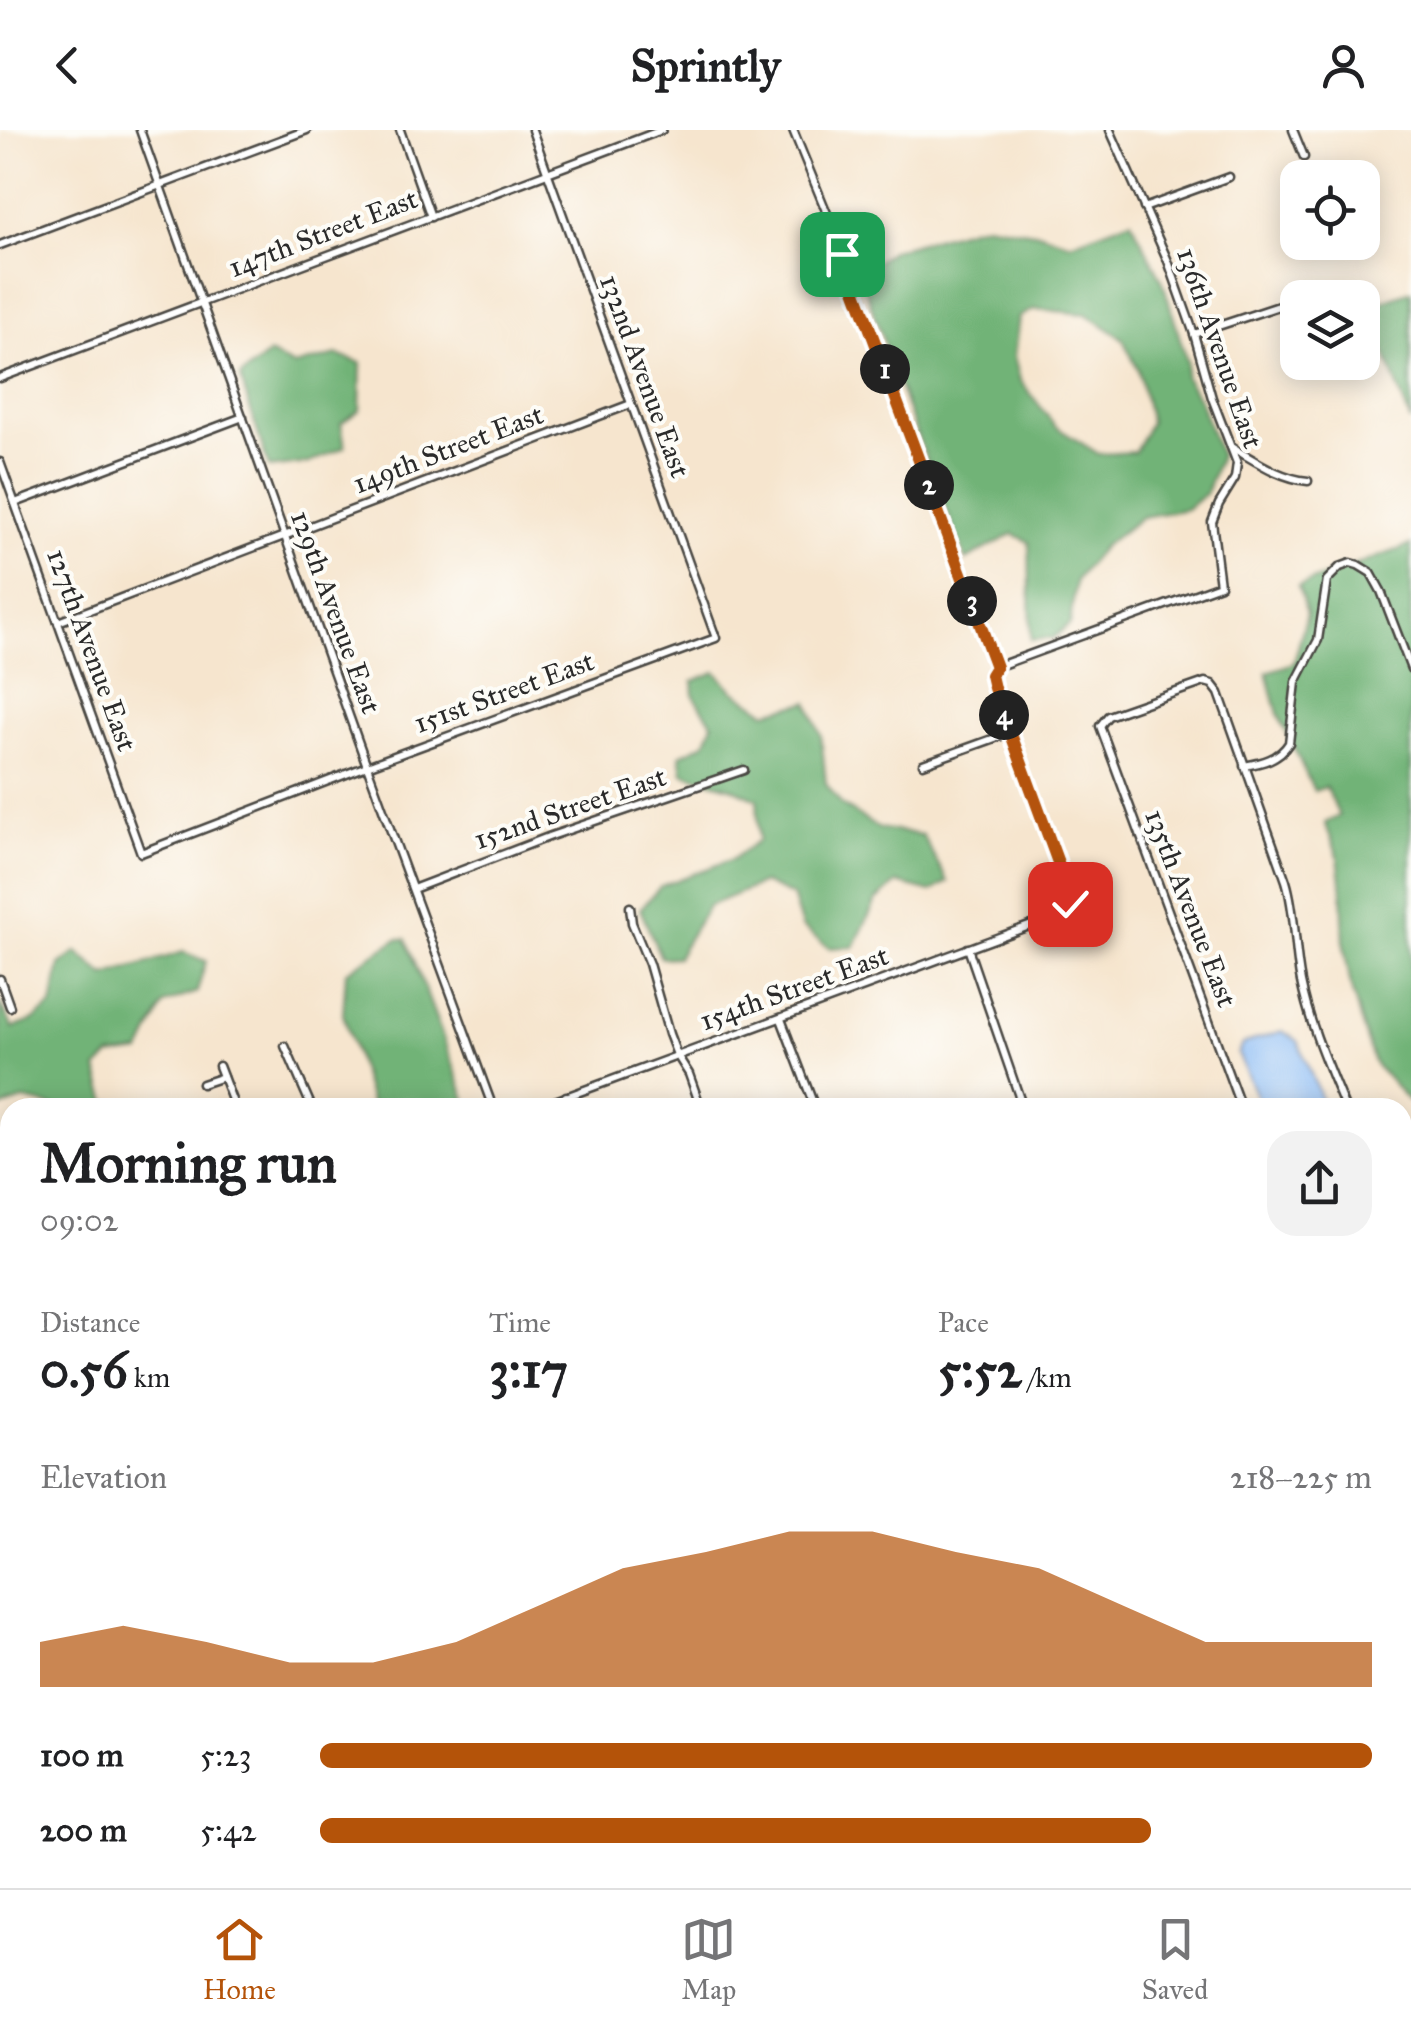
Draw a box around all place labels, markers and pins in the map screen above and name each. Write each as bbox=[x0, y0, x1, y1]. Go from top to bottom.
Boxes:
pin bbox=[800, 212, 885, 297]
pin: 1 bbox=[860, 344, 910, 394]
pin: 2 bbox=[904, 460, 954, 510]
pin: 3 bbox=[947, 576, 997, 626]
pin: 4 bbox=[979, 690, 1029, 740]
pin bbox=[1028, 862, 1113, 947]

